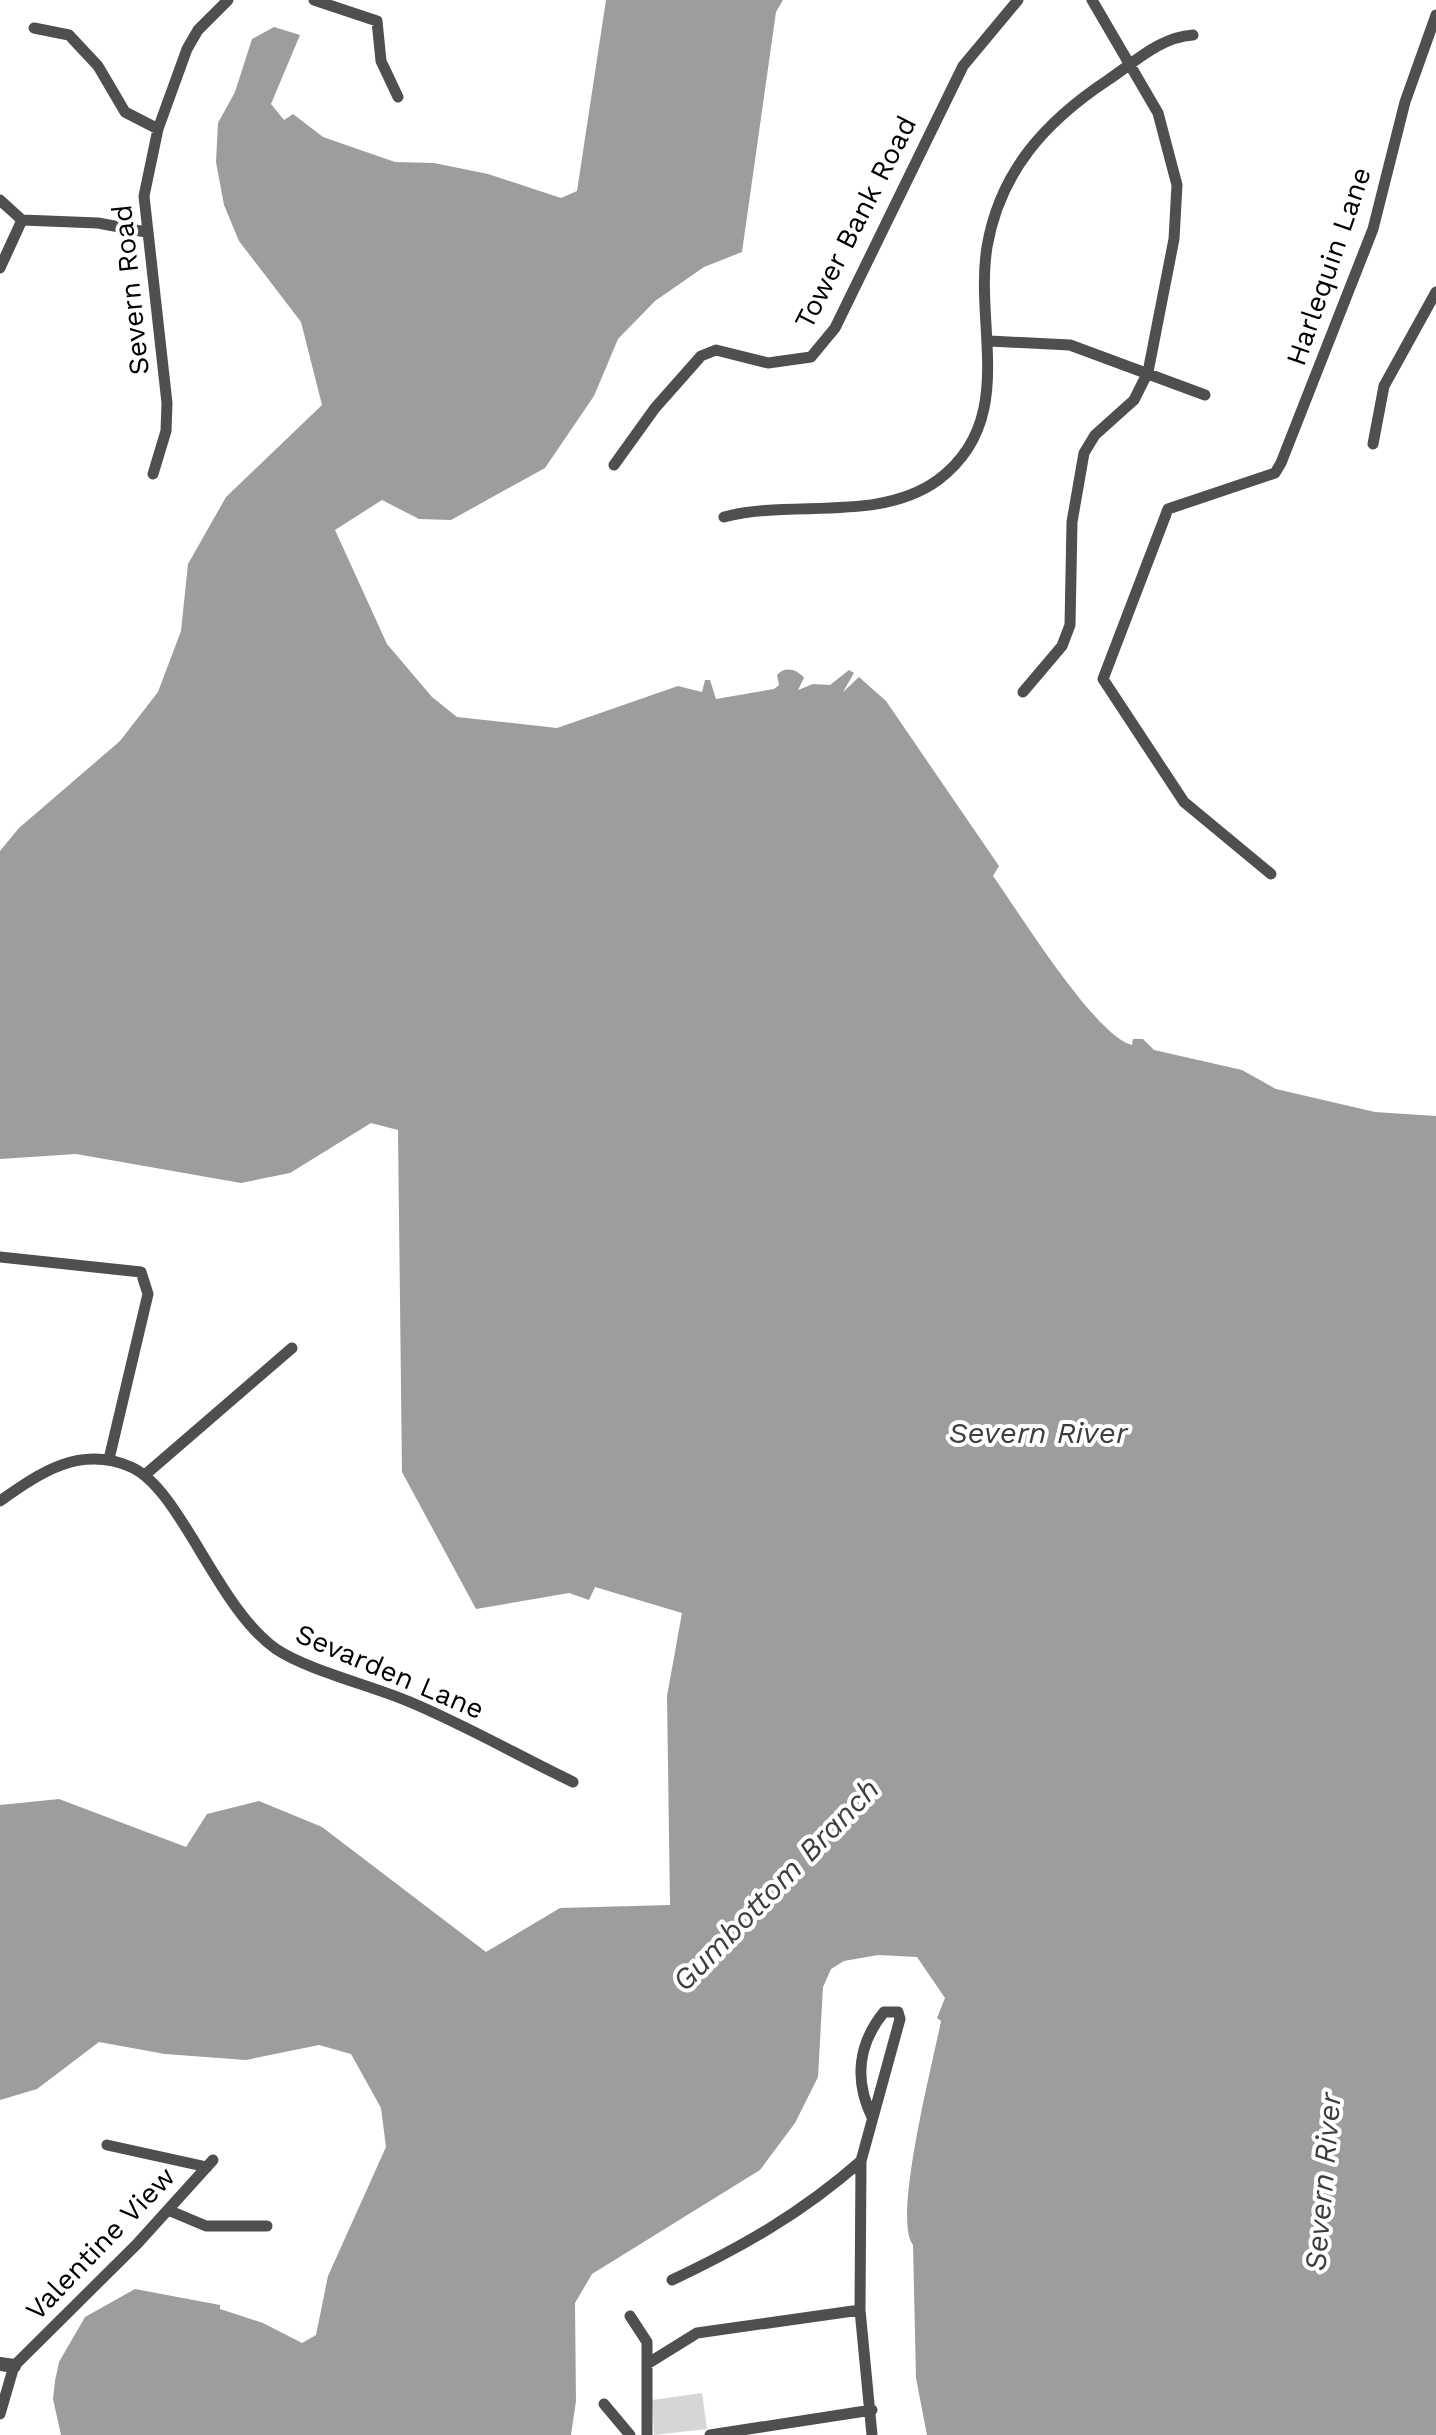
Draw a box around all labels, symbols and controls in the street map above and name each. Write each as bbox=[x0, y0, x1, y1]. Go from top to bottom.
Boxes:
street label: Tower Bank Road bbox=[788, 110, 923, 334]
street label: Harlequin Lane bbox=[1279, 163, 1378, 370]
street label: Severn Road bbox=[105, 203, 156, 377]
water label: Severn River bbox=[948, 1415, 1129, 1450]
street label: Sevarden Lane bbox=[291, 1617, 489, 1726]
water label: Gumbottom Branch bbox=[665, 1771, 886, 1998]
water label: Severn River bbox=[1297, 2090, 1348, 2273]
street label: Valentine View bbox=[19, 2160, 182, 2327]

